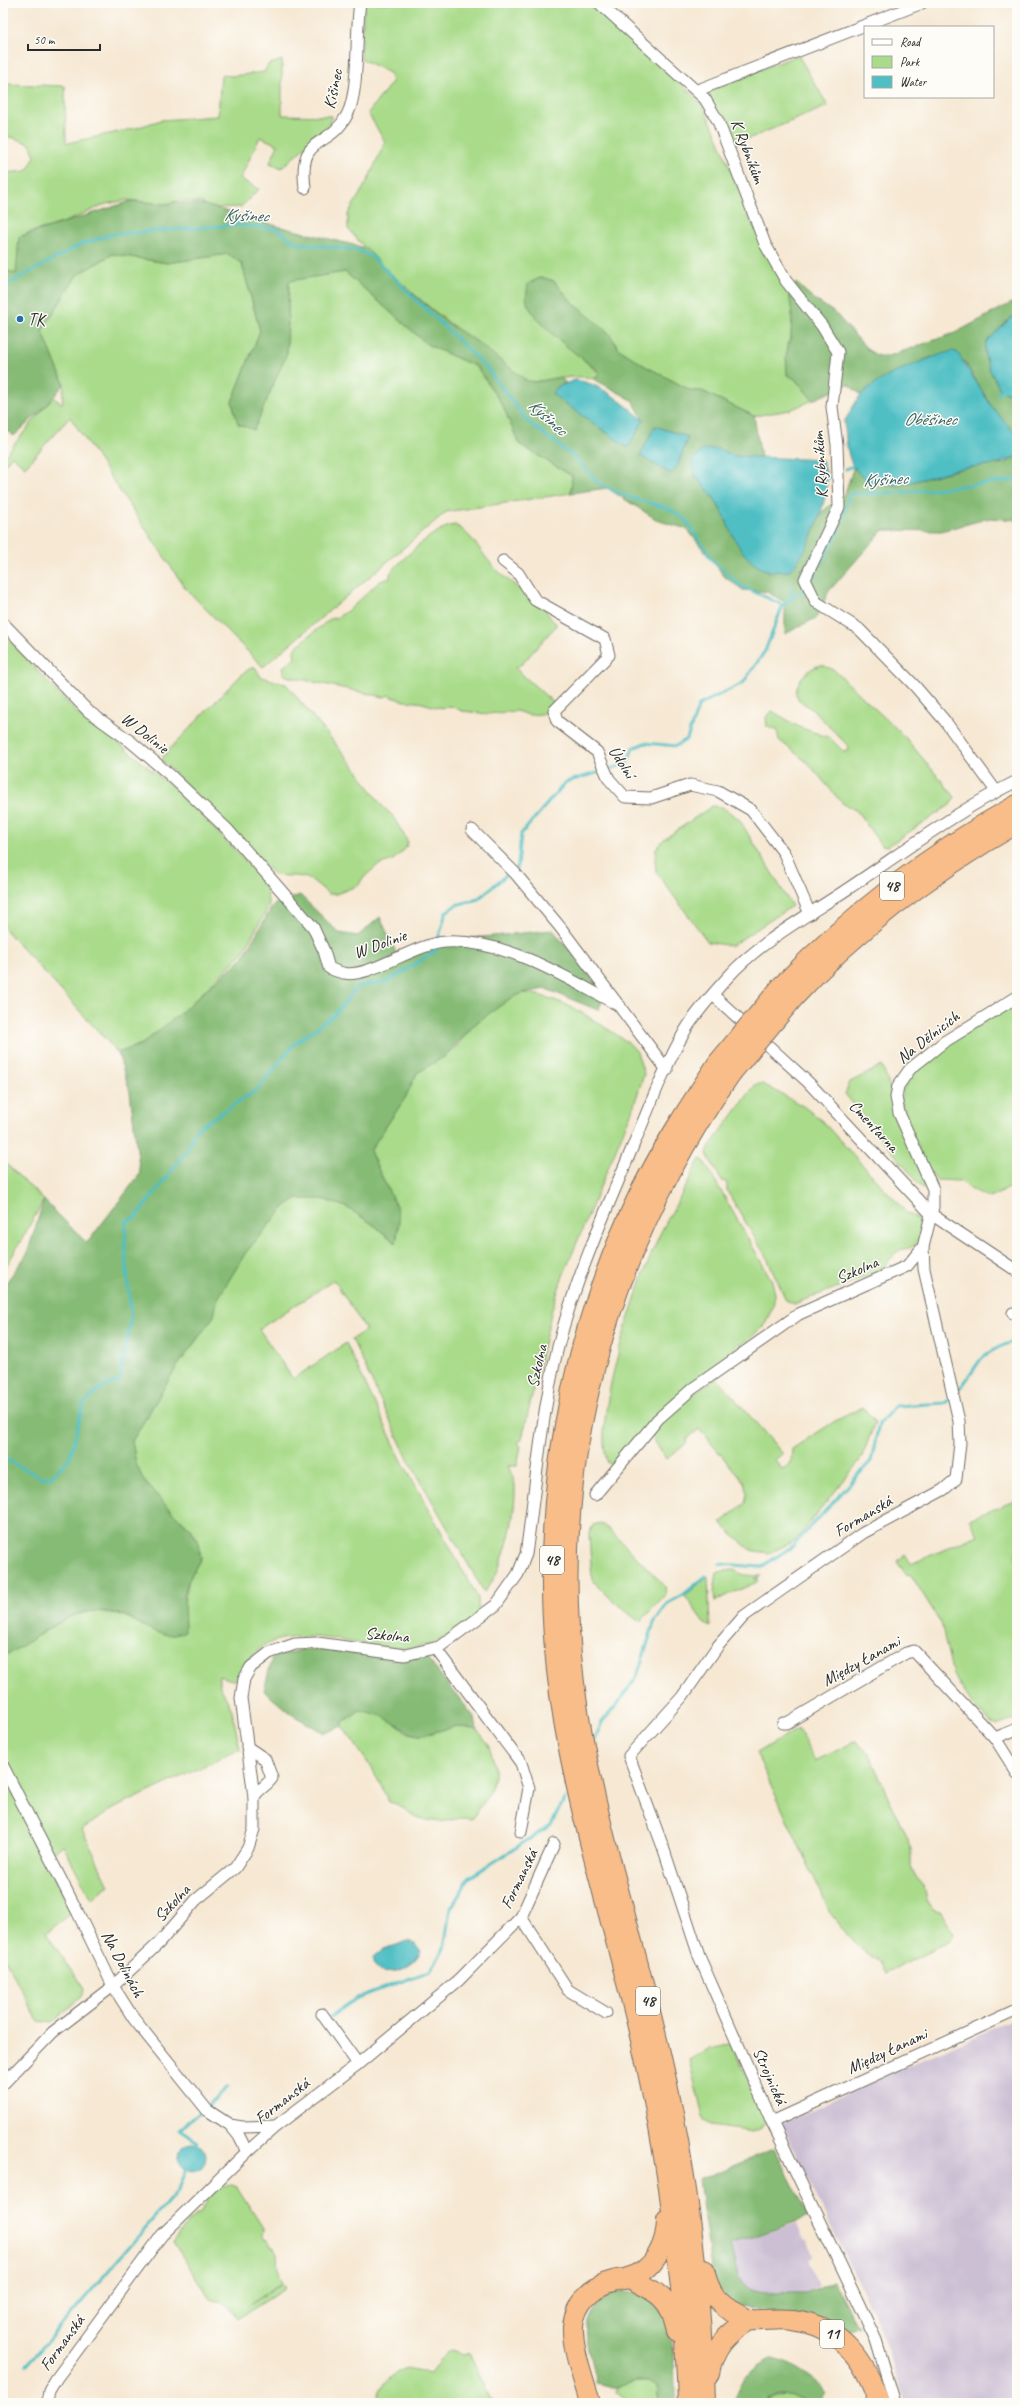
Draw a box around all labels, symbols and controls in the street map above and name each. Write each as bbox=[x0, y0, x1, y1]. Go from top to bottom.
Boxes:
scale bar bbox=[28, 26, 100, 52]
legend bbox=[864, 26, 994, 98]
text: 50 m bbox=[34, 32, 56, 48]
text: Road bbox=[900, 34, 922, 50]
text: Park bbox=[900, 54, 921, 70]
street label: Kišinec bbox=[319, 66, 348, 111]
text: Water bbox=[900, 74, 928, 90]
street label: K Rybníkům bbox=[726, 116, 770, 187]
water label: Kyšinec bbox=[223, 203, 271, 227]
place label: TK bbox=[28, 309, 47, 330]
marker: TK bbox=[15, 314, 25, 324]
water label: Kyšinec bbox=[524, 394, 574, 442]
water label: Oběšinec bbox=[904, 408, 959, 430]
street label: K Rybníkům bbox=[807, 429, 833, 499]
water label: Kyšinec bbox=[862, 467, 910, 491]
street label: W Dolinie bbox=[117, 708, 174, 759]
street label: Údolní bbox=[604, 741, 643, 785]
road number: 48 bbox=[880, 872, 904, 900]
street label: W Dolinie bbox=[351, 924, 411, 963]
street label: Na Dělnicích bbox=[892, 1005, 965, 1068]
street label: Cmentarna bbox=[845, 1095, 905, 1158]
street label: Szkolna bbox=[833, 1251, 882, 1288]
street label: Szkolna bbox=[522, 1341, 552, 1390]
street label: Formanská bbox=[830, 1490, 897, 1541]
road number: 48 bbox=[540, 1546, 564, 1574]
street label: Szkolna bbox=[364, 1623, 411, 1647]
street label: Między Łanami bbox=[818, 1630, 906, 1691]
street label: Formanská bbox=[496, 1844, 543, 1912]
street label: Szkolna bbox=[149, 1879, 195, 1926]
street label: Na Dolinách bbox=[97, 1927, 150, 2002]
road number: 48 bbox=[636, 1987, 660, 2015]
street label: Między Łanami bbox=[844, 2022, 933, 2079]
street label: Strojnická bbox=[748, 2044, 792, 2109]
street label: Formanská bbox=[250, 2072, 315, 2129]
street label: Formanská bbox=[35, 2310, 90, 2375]
road number: 11 bbox=[820, 2320, 844, 2348]

